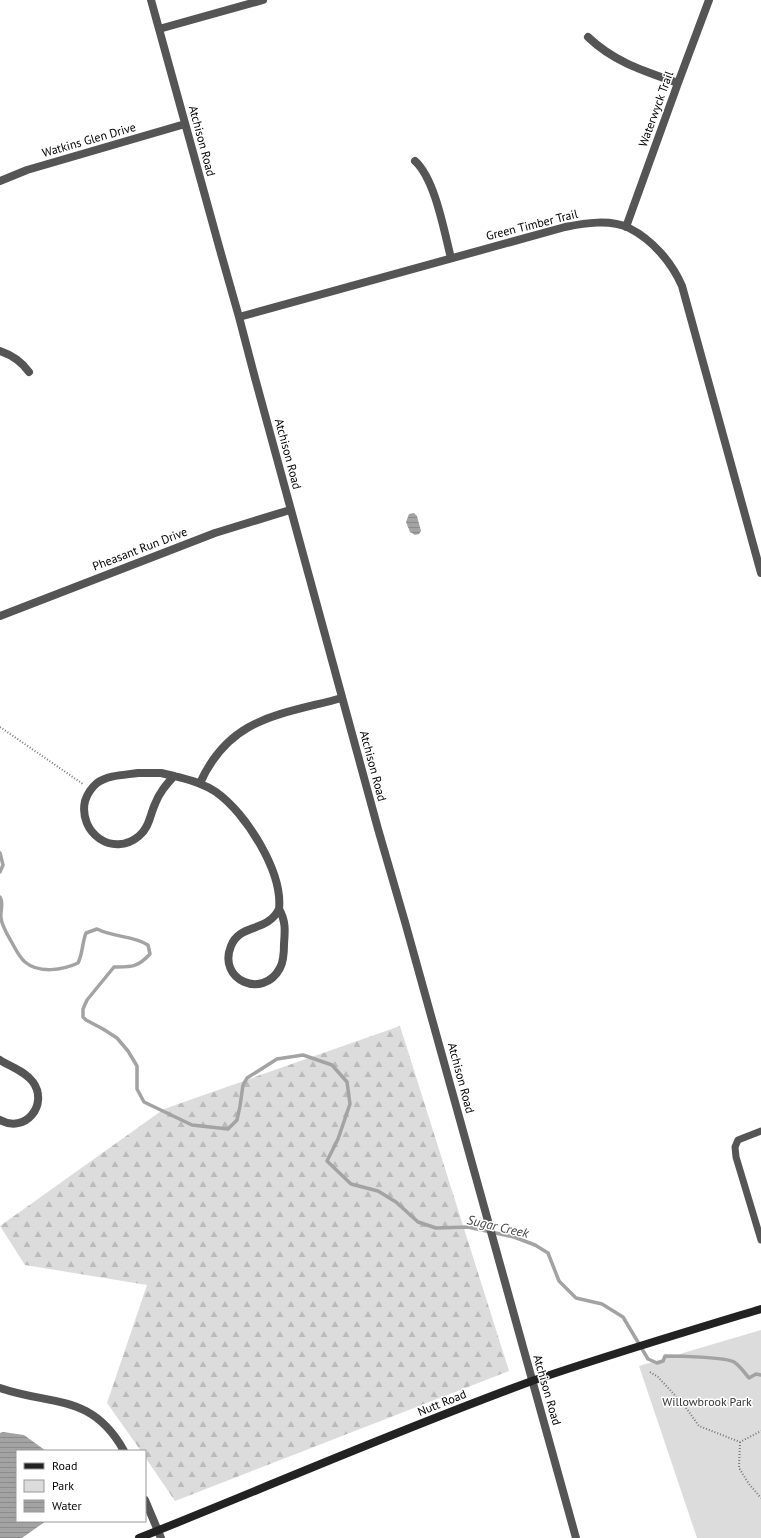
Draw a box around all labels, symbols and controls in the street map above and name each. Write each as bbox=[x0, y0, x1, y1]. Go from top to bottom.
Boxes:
street label: Waterwyck Trail bbox=[635, 68, 676, 149]
street label: Atchison Road bbox=[186, 104, 219, 178]
street label: Watkins Glen Drive bbox=[40, 119, 137, 160]
street label: Green Timber Trail bbox=[484, 206, 580, 243]
street label: Atchison Road bbox=[272, 417, 305, 491]
street label: Pheasant Run Drive bbox=[90, 524, 189, 574]
street label: Atchison Road bbox=[357, 729, 390, 803]
street label: Atchison Road bbox=[445, 1041, 478, 1115]
water label: Sugar Creek bbox=[465, 1211, 531, 1242]
street label: Atchison Road bbox=[530, 1353, 565, 1427]
street label: Nutt Road bbox=[415, 1386, 468, 1419]
park label: Willowbrook Park bbox=[662, 1394, 752, 1409]
legend bbox=[16, 1450, 146, 1522]
text: Road bbox=[52, 1458, 77, 1473]
text: Park bbox=[52, 1478, 74, 1493]
text: Water bbox=[52, 1498, 82, 1513]

